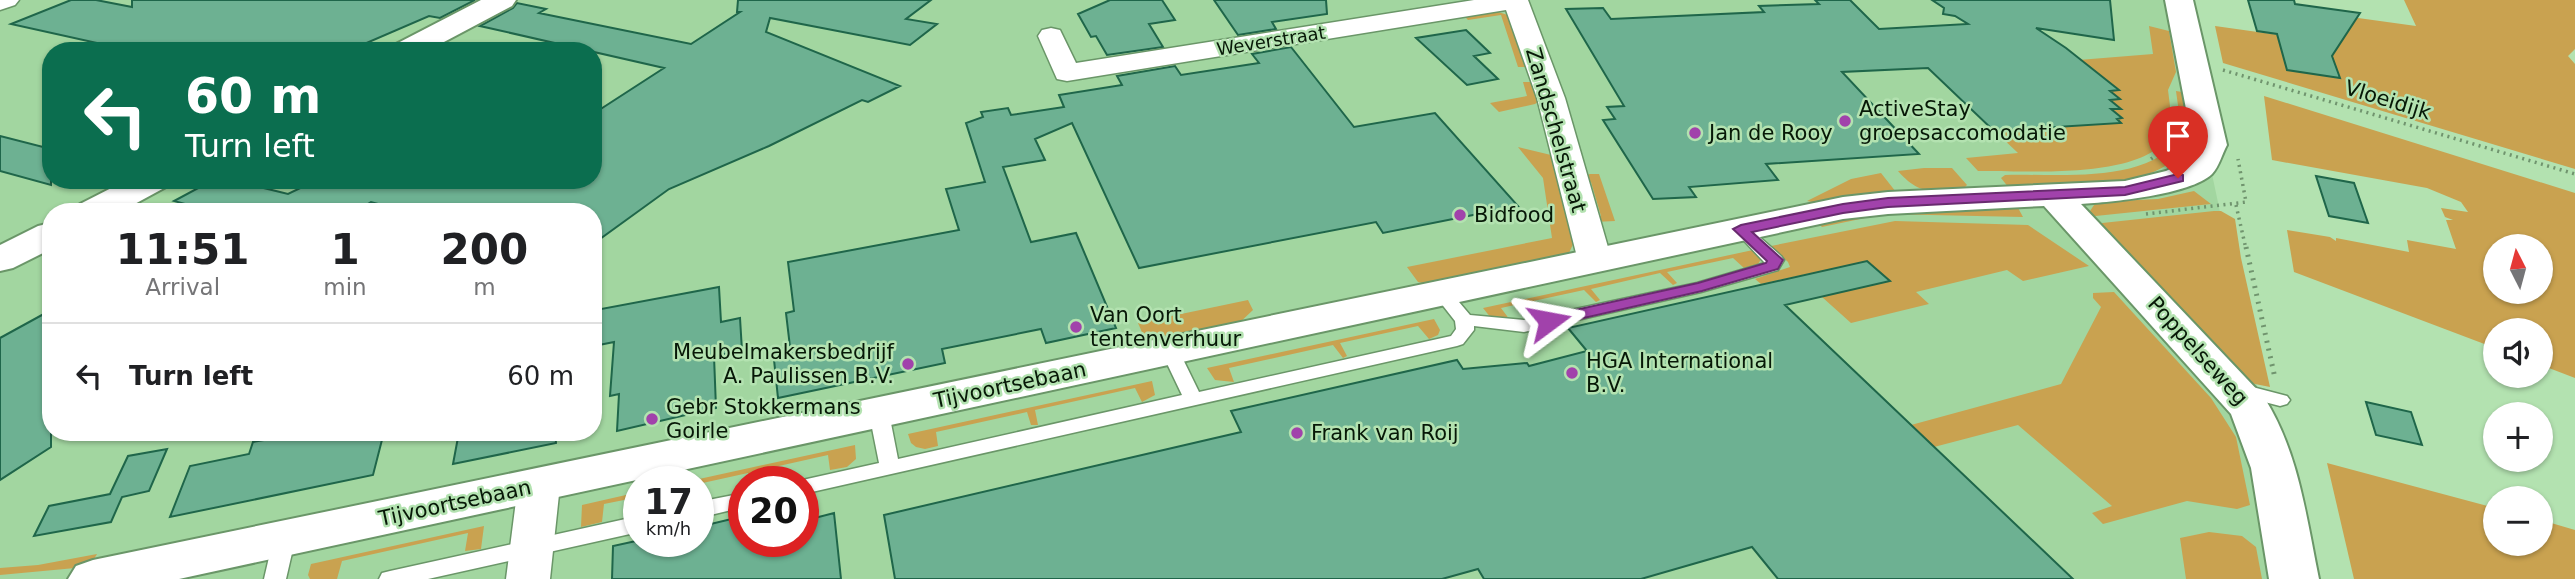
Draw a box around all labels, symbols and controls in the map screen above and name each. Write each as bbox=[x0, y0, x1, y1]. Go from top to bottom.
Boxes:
street label: Weverstraat bbox=[1215, 22, 1327, 59]
street label: Zandschelstraat bbox=[1521, 45, 1591, 215]
text: 60 m bbox=[185, 68, 321, 125]
icon: left bbox=[70, 70, 161, 161]
street label: Vloeidijk bbox=[2342, 76, 2435, 125]
place label: ActiveStay groepsaccomodatie bbox=[1859, 97, 2066, 145]
pin bbox=[2148, 106, 2208, 178]
marker: ActiveStay groepsaccomodatie bbox=[1837, 113, 1853, 129]
icon: arrive bbox=[2159, 117, 2197, 155]
place label: Jan de Rooy bbox=[1707, 121, 1833, 145]
marker: Jan de Rooy bbox=[1687, 125, 1703, 141]
text: Turn left bbox=[185, 127, 315, 165]
place label: Bidfood bbox=[1474, 203, 1554, 227]
marker: Bidfood bbox=[1452, 207, 1468, 223]
text: 11:51 bbox=[116, 225, 250, 274]
text: 1 bbox=[330, 225, 360, 274]
text: 200 bbox=[441, 225, 528, 274]
north arrow bbox=[2483, 234, 2553, 304]
map controls bbox=[2483, 234, 2553, 556]
text: Arrival bbox=[145, 274, 220, 300]
text: min bbox=[323, 274, 367, 300]
text: m bbox=[473, 274, 496, 300]
position arrow bbox=[1512, 284, 1586, 358]
street label: Poppelseweg bbox=[2143, 292, 2253, 410]
place label: Van Oort tentenverhuur bbox=[1090, 303, 1241, 351]
button: sound bbox=[2483, 318, 2553, 388]
marker: Van Oort tentenverhuur bbox=[1068, 319, 1084, 335]
place label: Meubelmakersbedrijf A. Paulissen B.V. bbox=[673, 340, 895, 388]
place label: HGA International B.V. bbox=[1586, 349, 1773, 397]
marker: Meubelmakersbedrijf A. Paulissen B.V. bbox=[900, 356, 916, 372]
icon: left bbox=[70, 357, 108, 395]
street label: Tijvoortsebaan bbox=[931, 357, 1088, 413]
text: Turn left bbox=[129, 361, 253, 391]
text: 60 m bbox=[507, 361, 574, 391]
marker: HGA International B.V. bbox=[1564, 365, 1580, 381]
place label: Gebr Stokkermans Goirle bbox=[666, 395, 861, 443]
button: + bbox=[2483, 402, 2553, 472]
marker: Gebr Stokkermans Goirle bbox=[644, 411, 660, 427]
place label: Frank van Roij bbox=[1311, 421, 1459, 445]
marker: Frank van Roij bbox=[1289, 425, 1305, 441]
speed limit sign: 20 bbox=[728, 466, 819, 557]
street label: Tijvoortsebaan bbox=[376, 475, 533, 531]
text: 17 bbox=[644, 482, 693, 522]
button: − bbox=[2483, 486, 2553, 556]
text: km/h bbox=[646, 518, 691, 539]

